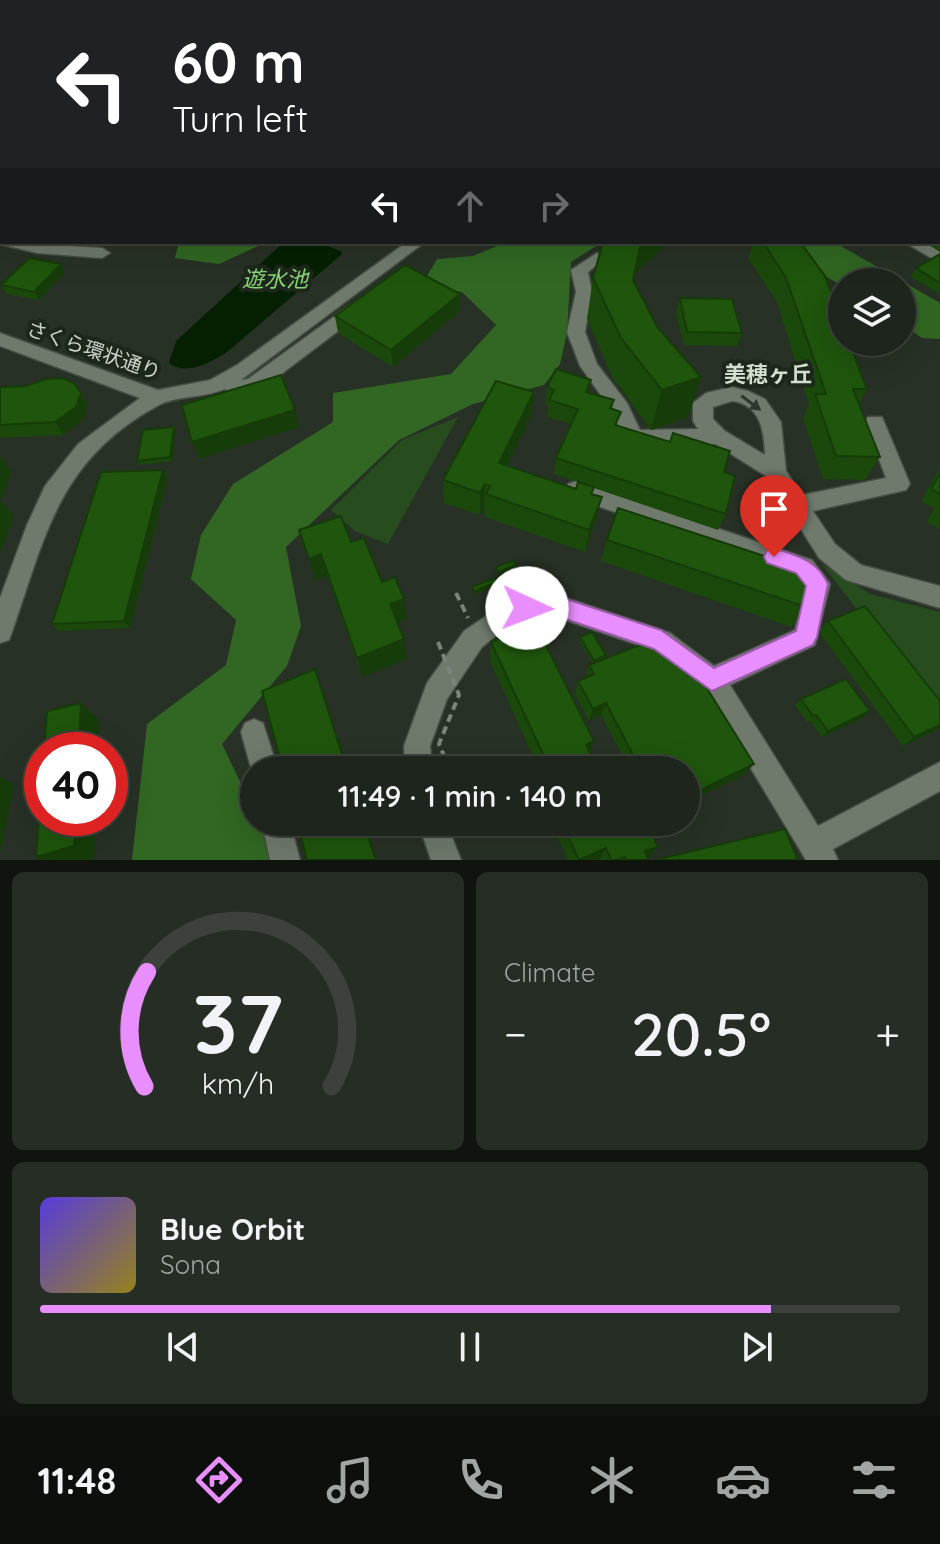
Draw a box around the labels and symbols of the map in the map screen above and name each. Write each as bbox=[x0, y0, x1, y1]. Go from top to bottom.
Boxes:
water label: 遊水池 bbox=[242, 265, 310, 293]
street label: さくら環状通り bbox=[24, 315, 164, 385]
district label: 美穂ヶ丘 bbox=[724, 360, 812, 388]
one-way arrow bbox=[741, 394, 762, 411]
pin bbox=[740, 475, 808, 557]
position arrow bbox=[485, 566, 569, 650]
speed limit sign: 40 bbox=[24, 732, 128, 836]

